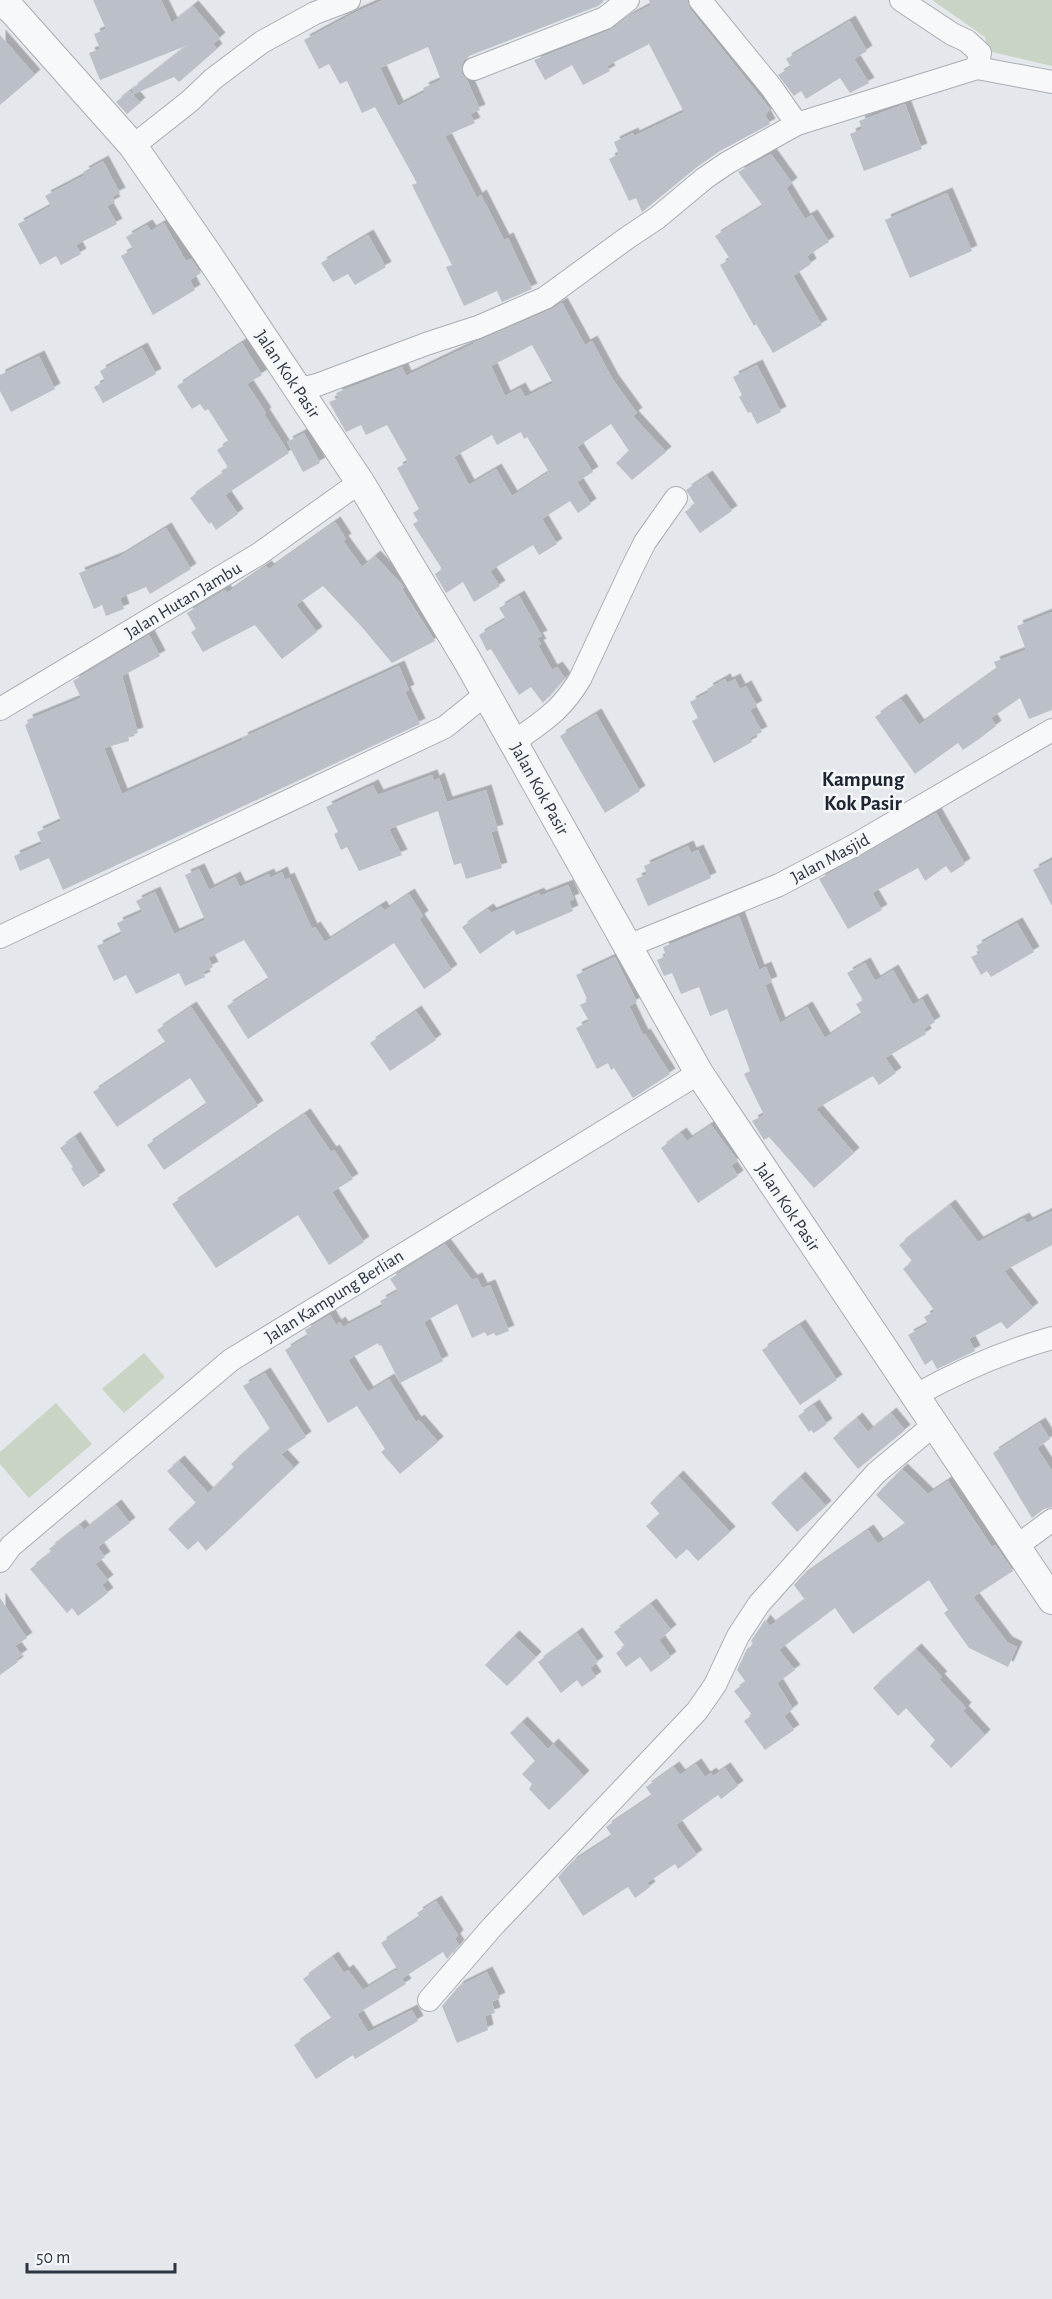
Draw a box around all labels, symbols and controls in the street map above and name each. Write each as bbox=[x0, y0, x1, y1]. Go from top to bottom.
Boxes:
street label: Jalan Kok Pasir bbox=[251, 327, 323, 422]
street label: Jalan Hutan Jambu bbox=[122, 559, 245, 643]
street label: Jalan Kok Pasir bbox=[507, 741, 572, 839]
district label: Kampung Kok Pasir bbox=[822, 769, 905, 814]
street label: Jalan Masjid bbox=[788, 831, 873, 887]
street label: Jalan Kok Pasir bbox=[751, 1160, 823, 1255]
street label: Jalan Kampung Berlian bbox=[262, 1247, 407, 1347]
scale bar bbox=[27, 2236, 176, 2274]
text: 50 m bbox=[36, 2249, 70, 2267]

